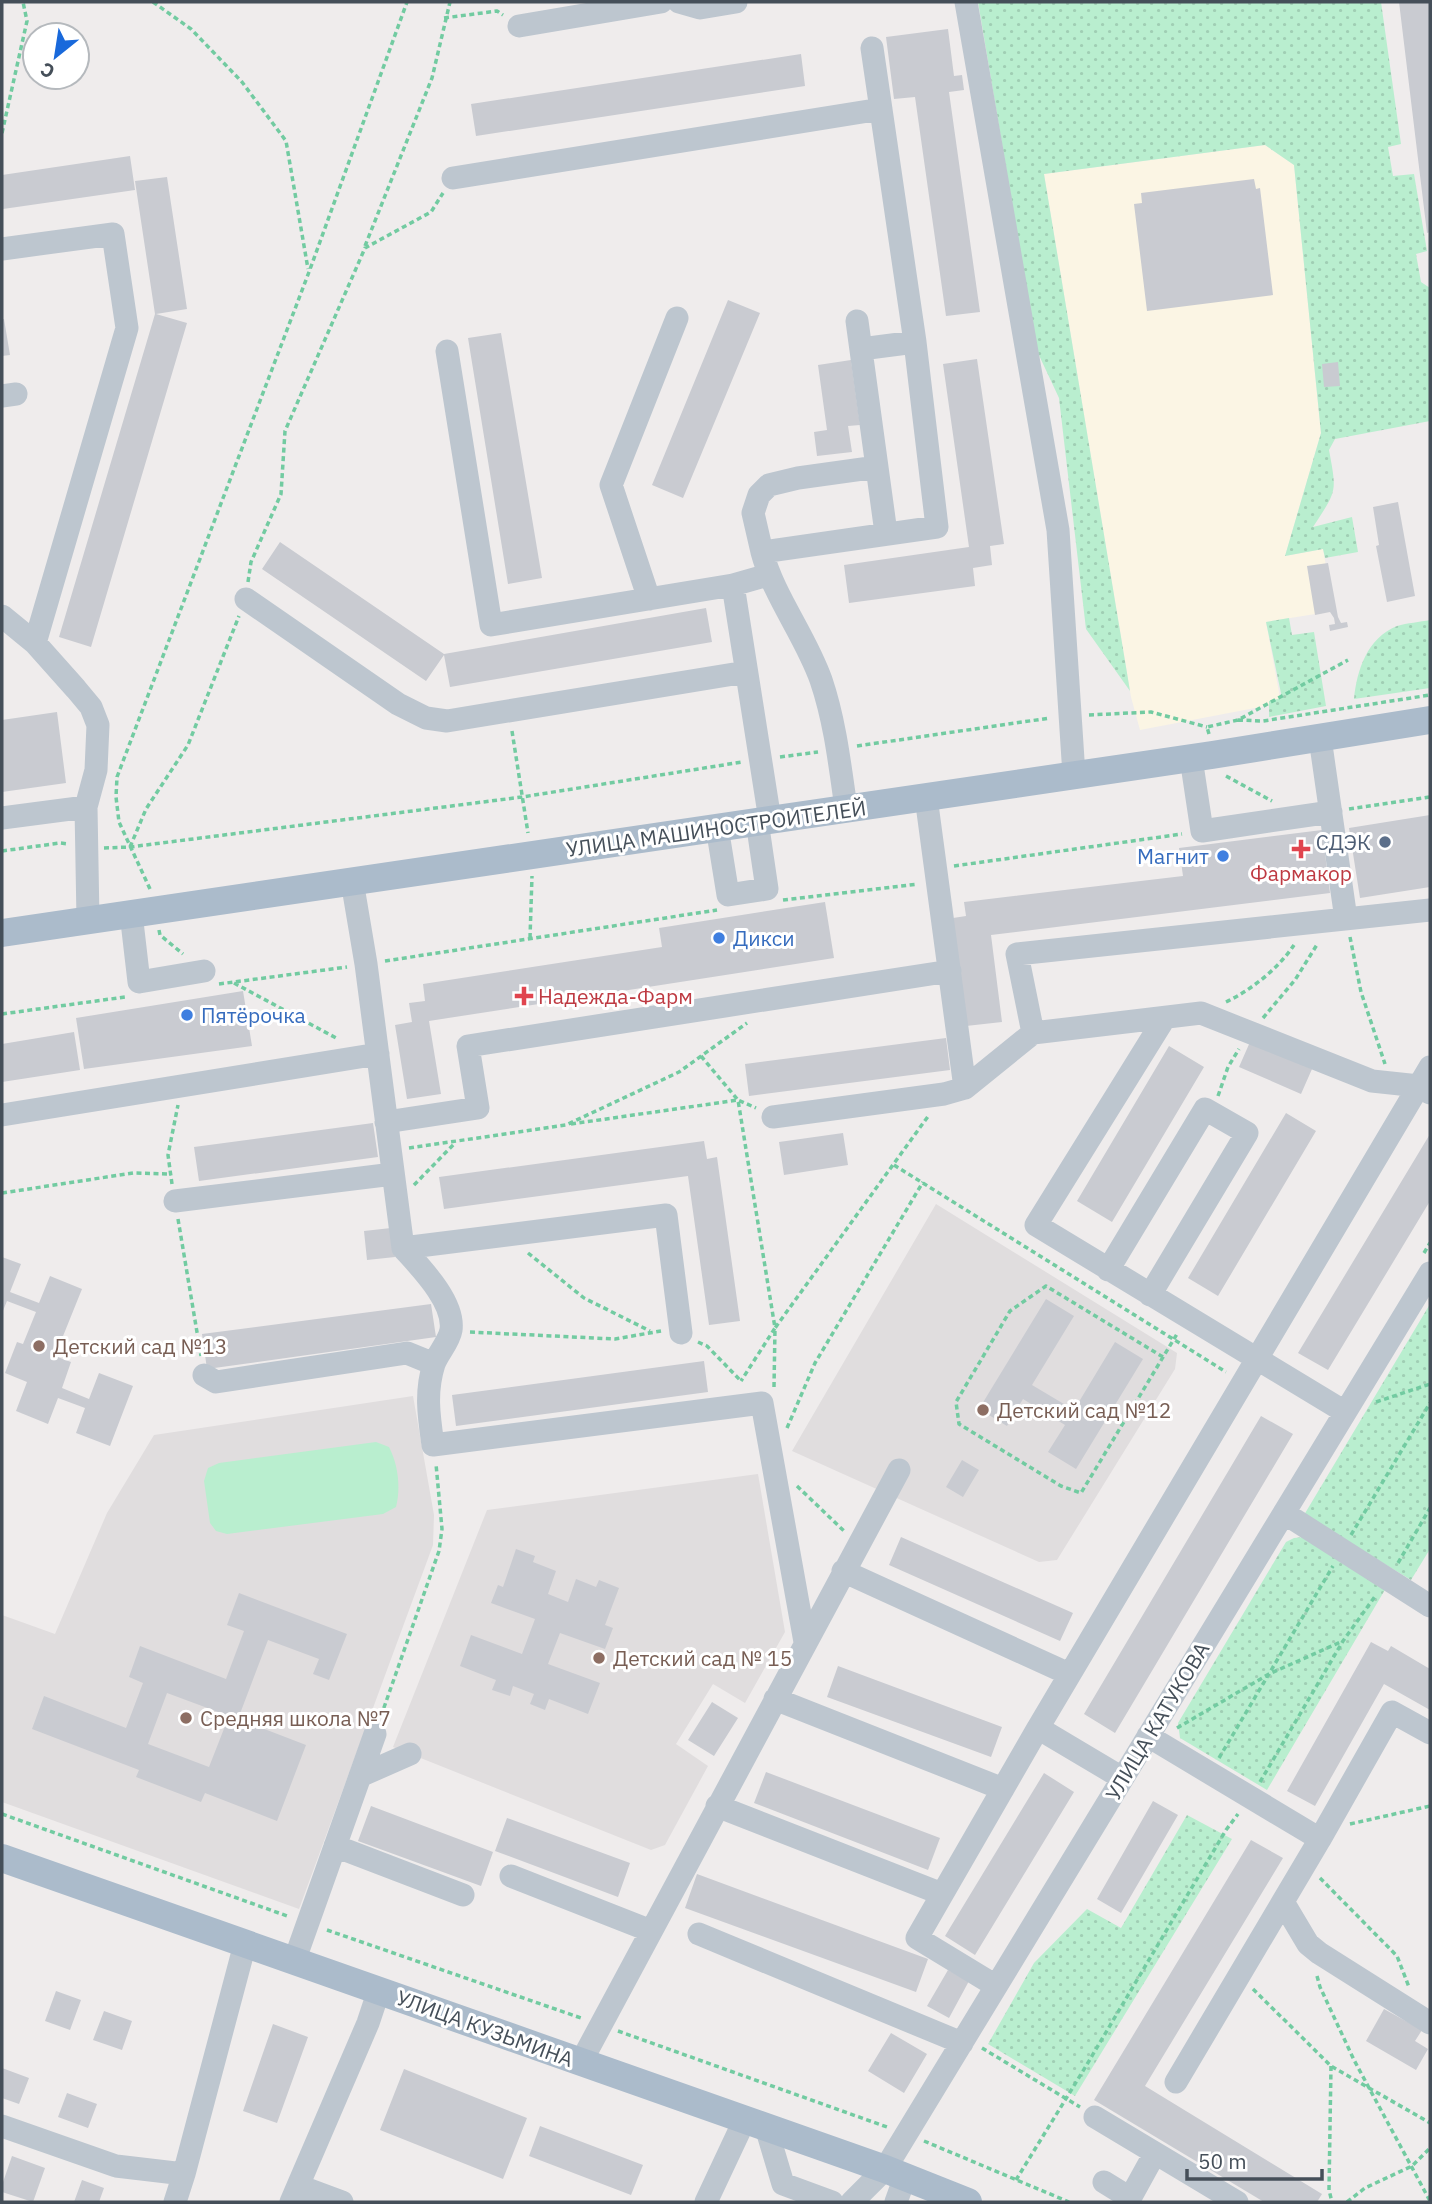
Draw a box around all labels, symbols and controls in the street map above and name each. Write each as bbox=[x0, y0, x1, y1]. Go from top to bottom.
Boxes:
north arrow bbox=[21, 21, 91, 91]
text: С bbox=[36, 57, 59, 84]
street label: УЛИЦА МАШИНОСТРОИТЕЛЕЙ bbox=[564, 793, 868, 863]
place label: СДЭК bbox=[1316, 828, 1371, 856]
marker: СДЭК bbox=[1377, 834, 1393, 850]
marker: Фармакор bbox=[1293, 841, 1309, 857]
place label: Магнит bbox=[1137, 842, 1209, 870]
marker: Магнит bbox=[1215, 848, 1231, 864]
place label: Фармакор bbox=[1250, 859, 1352, 887]
place label: Дикси bbox=[733, 924, 795, 952]
marker: Дикси bbox=[711, 930, 727, 946]
place label: Надежда-Фарм bbox=[538, 982, 693, 1010]
marker: Надежда-Фарм bbox=[516, 988, 532, 1004]
place label: Пятёрочка bbox=[201, 1001, 306, 1029]
marker: Пятёрочка bbox=[179, 1007, 195, 1023]
place label: Детский сад №13 bbox=[53, 1332, 227, 1360]
marker: Детский сад №13 bbox=[31, 1338, 47, 1354]
place label: Детский сад №12 bbox=[997, 1396, 1171, 1424]
marker: Детский сад №12 bbox=[975, 1402, 991, 1418]
street label: УЛИЦА КАТУКОВА bbox=[1099, 1637, 1215, 1805]
place label: Детский сад № 15 bbox=[613, 1644, 792, 1672]
marker: Детский сад № 15 bbox=[591, 1650, 607, 1666]
place label: Средняя школа №7 bbox=[200, 1704, 391, 1732]
marker: Средняя школа №7 bbox=[178, 1710, 194, 1726]
street label: УЛИЦА КУЗЬМИНА bbox=[393, 1983, 577, 2073]
scale bar bbox=[1187, 2138, 1322, 2182]
text: 50 m bbox=[1198, 2147, 1247, 2175]

